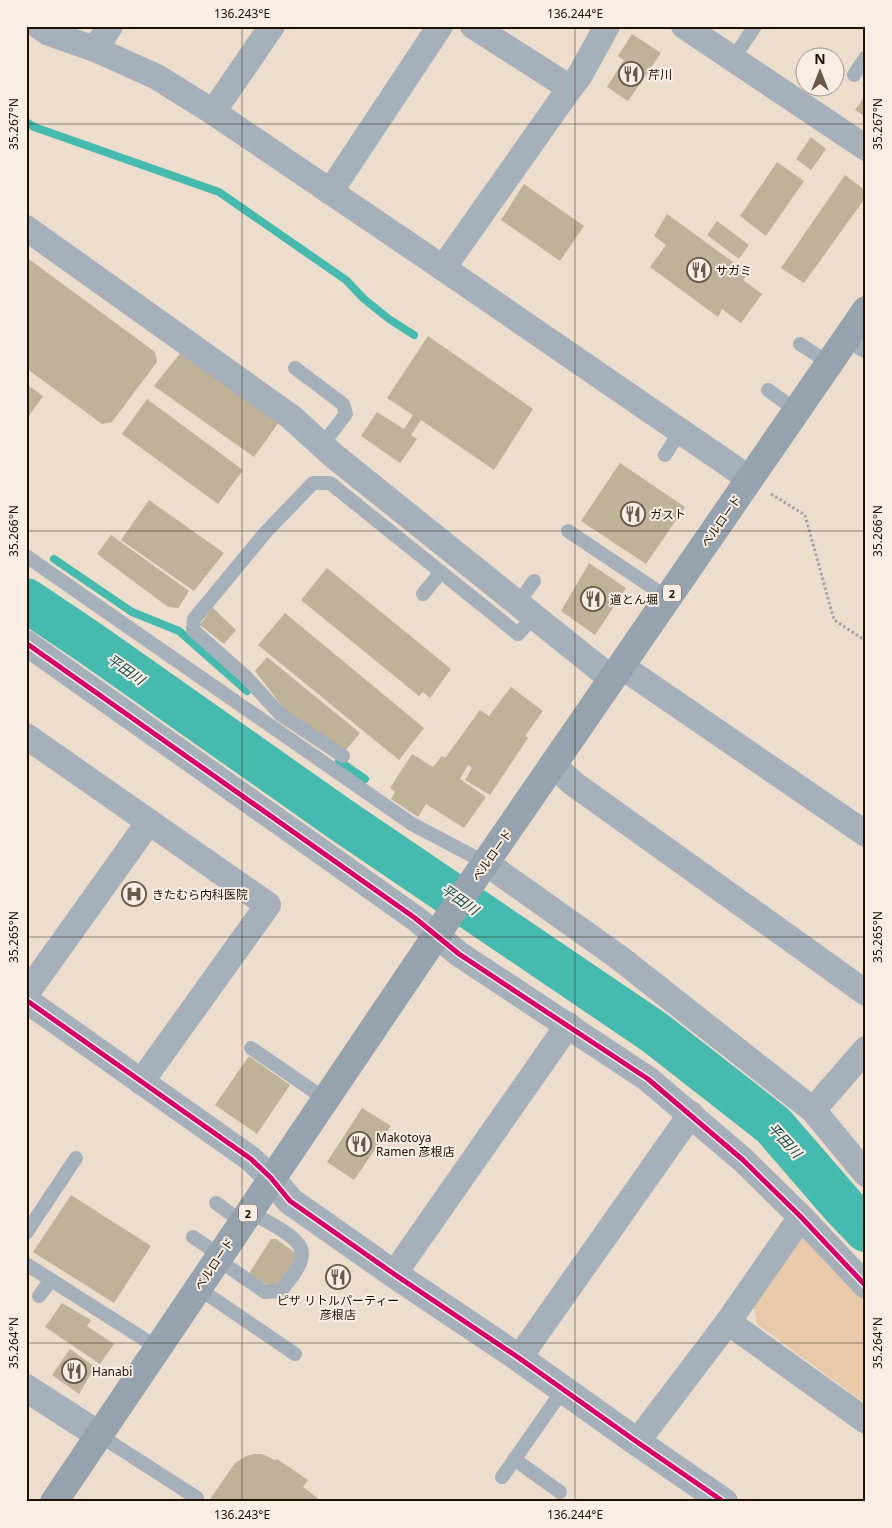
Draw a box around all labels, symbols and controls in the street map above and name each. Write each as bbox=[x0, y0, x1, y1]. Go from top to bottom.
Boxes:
text: 136.243°E bbox=[214, 5, 270, 22]
text: 136.244°E bbox=[547, 5, 603, 22]
north arrow bbox=[794, 48, 844, 98]
text: N bbox=[814, 49, 826, 68]
restaurant icon: 芹川 bbox=[618, 61, 644, 87]
place label: 芹川 bbox=[648, 66, 672, 83]
text: 35.267°N bbox=[5, 98, 22, 150]
text: 35.267°N bbox=[869, 98, 886, 150]
restaurant icon: サガミ bbox=[686, 257, 712, 283]
place label: サガミ bbox=[716, 262, 752, 279]
street label: ベルロード bbox=[697, 492, 745, 550]
restaurant icon: ガスト bbox=[620, 501, 646, 527]
text: 35.266°N bbox=[5, 505, 22, 557]
text: 35.266°N bbox=[869, 505, 886, 557]
place label: ガスト bbox=[650, 506, 686, 523]
road number: 2 bbox=[663, 584, 681, 602]
restaurant icon: 道とん堀 bbox=[580, 586, 606, 612]
place label: 道とん堀 bbox=[610, 591, 658, 608]
water label: 平田川 bbox=[103, 649, 150, 690]
street label: ベルロード bbox=[468, 826, 516, 884]
water label: 平田川 bbox=[437, 879, 484, 920]
hospital icon: きたむら内科医院 bbox=[121, 881, 147, 907]
place label: きたむら内科医院 bbox=[152, 886, 248, 903]
text: 35.265°N bbox=[5, 911, 22, 963]
text: 35.265°N bbox=[869, 911, 886, 963]
water label: 平田川 bbox=[764, 1118, 808, 1163]
place label: Makotoya Ramen 彦根店 bbox=[376, 1129, 455, 1160]
restaurant icon: Makotoya Ramen 彦根店 bbox=[346, 1131, 372, 1157]
road number: 2 bbox=[239, 1204, 257, 1222]
street label: ベルロード bbox=[190, 1234, 238, 1294]
restaurant icon: ピザ リトルパーティー 彦根店 bbox=[325, 1264, 351, 1290]
place label: ピザ リトルパーティー 彦根店 bbox=[277, 1292, 399, 1323]
text: 35.264°N bbox=[5, 1317, 22, 1369]
text: 35.264°N bbox=[869, 1317, 886, 1369]
restaurant icon: Hanabi bbox=[61, 1358, 87, 1384]
place label: Hanabi bbox=[92, 1363, 132, 1380]
text: 136.243°E bbox=[214, 1506, 270, 1523]
text: 136.244°E bbox=[547, 1506, 603, 1523]

